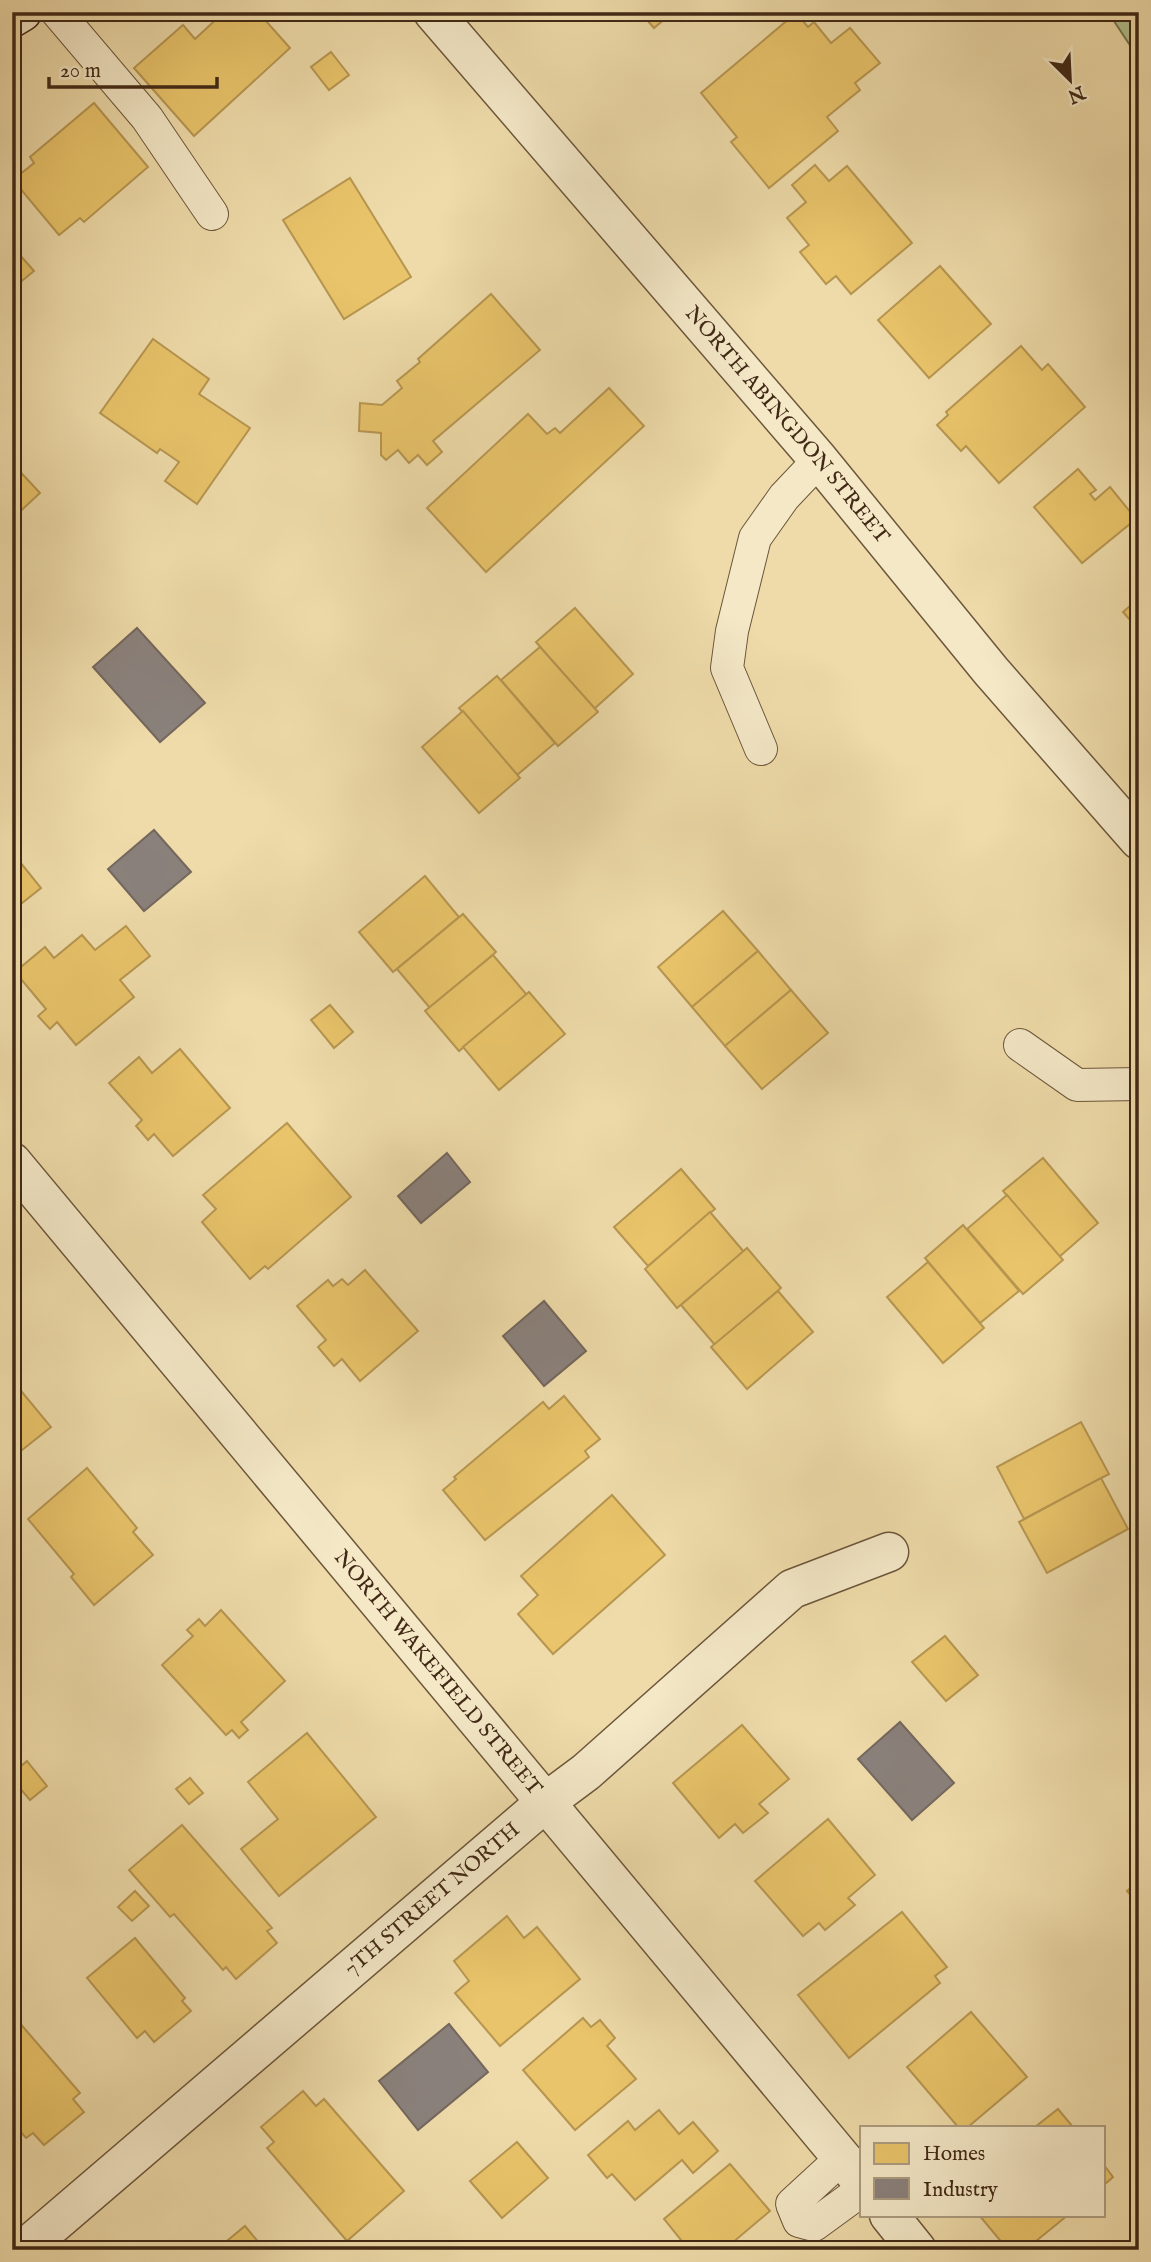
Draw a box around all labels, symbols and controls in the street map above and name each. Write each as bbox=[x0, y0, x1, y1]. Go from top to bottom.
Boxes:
scale bar bbox=[49, 46, 217, 90]
north arrow bbox=[1036, 46, 1106, 116]
text: 20 m bbox=[60, 58, 101, 85]
text: N bbox=[1063, 79, 1089, 108]
street label: NORTH ABINGDON STREET bbox=[679, 300, 896, 550]
street label: NORTH WAKEFIELD STREET bbox=[328, 1545, 548, 1802]
street label: 7TH STREET NORTH bbox=[339, 1817, 526, 1982]
legend bbox=[860, 2126, 1106, 2216]
text: Homes bbox=[923, 2141, 985, 2168]
text: Industry bbox=[923, 2177, 999, 2204]

